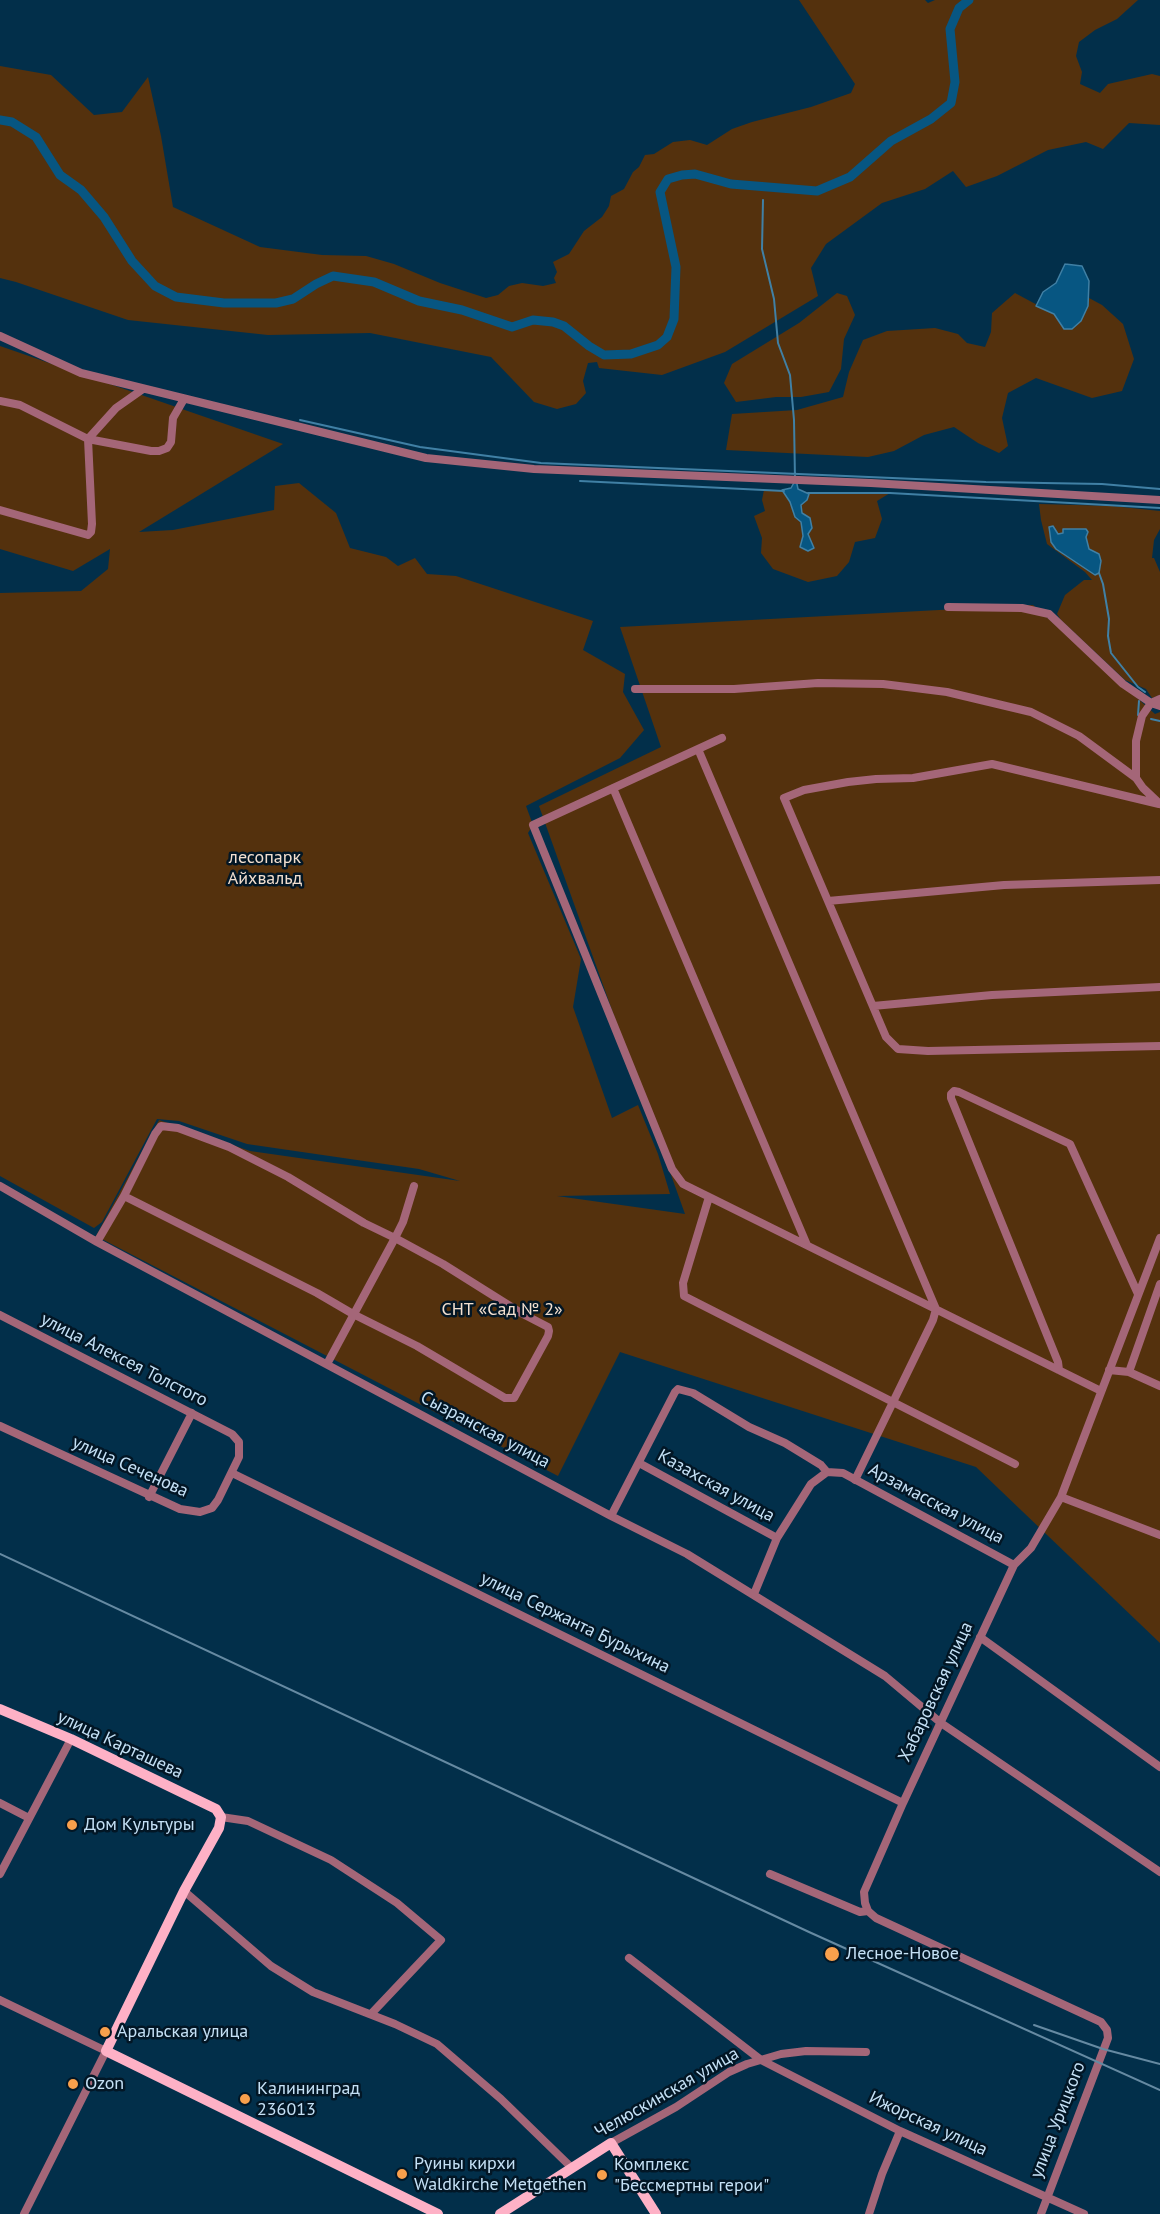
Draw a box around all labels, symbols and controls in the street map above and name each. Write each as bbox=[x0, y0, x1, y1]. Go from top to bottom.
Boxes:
park label: лесопарк Айхвальд bbox=[228, 847, 302, 890]
park label: СНТ «Сад № 2» bbox=[441, 1299, 563, 1321]
street label: улица Алексея Толстого bbox=[37, 1309, 211, 1411]
street label: Сызранская улица bbox=[417, 1387, 553, 1473]
street label: улица Сеченова bbox=[69, 1432, 191, 1502]
street label: Казахская улица bbox=[654, 1445, 778, 1527]
street label: Арзамасская улица bbox=[865, 1459, 1007, 1549]
street label: улица Сержанта Бурыхина bbox=[477, 1568, 673, 1678]
street label: Хабаровская улица bbox=[894, 1619, 978, 1765]
street label: улица Карташева bbox=[54, 1706, 186, 1784]
place label: Дом Культуры bbox=[84, 1814, 195, 1836]
marker: Дом Культуры bbox=[65, 1818, 79, 1832]
place label: Лесное-Новое bbox=[846, 1943, 959, 1965]
marker: Лесное-Новое bbox=[823, 1945, 841, 1963]
place label: Аральская улица bbox=[117, 2021, 248, 2043]
marker: Аральская улица bbox=[98, 2025, 112, 2039]
street label: Челюскинская улица bbox=[591, 2043, 743, 2143]
street label: улица Урицкого bbox=[1026, 2059, 1090, 2181]
place label: Ozon bbox=[85, 2073, 124, 2095]
marker: Ozon bbox=[66, 2077, 80, 2091]
place label: Калининград 236013 bbox=[257, 2078, 360, 2120]
street label: Ижорская улица bbox=[865, 2087, 991, 2161]
marker: Калининград 236013 bbox=[238, 2092, 252, 2106]
place label: Руины кирхи Waldkirche Metgethen bbox=[414, 2153, 587, 2196]
place label: Комплекс "Бессмертны герои" bbox=[614, 2154, 769, 2196]
marker: Руины кирхи Waldkirche Metgethen bbox=[395, 2167, 409, 2181]
marker: Комплекс "Бессмертны герои" bbox=[595, 2168, 609, 2182]

